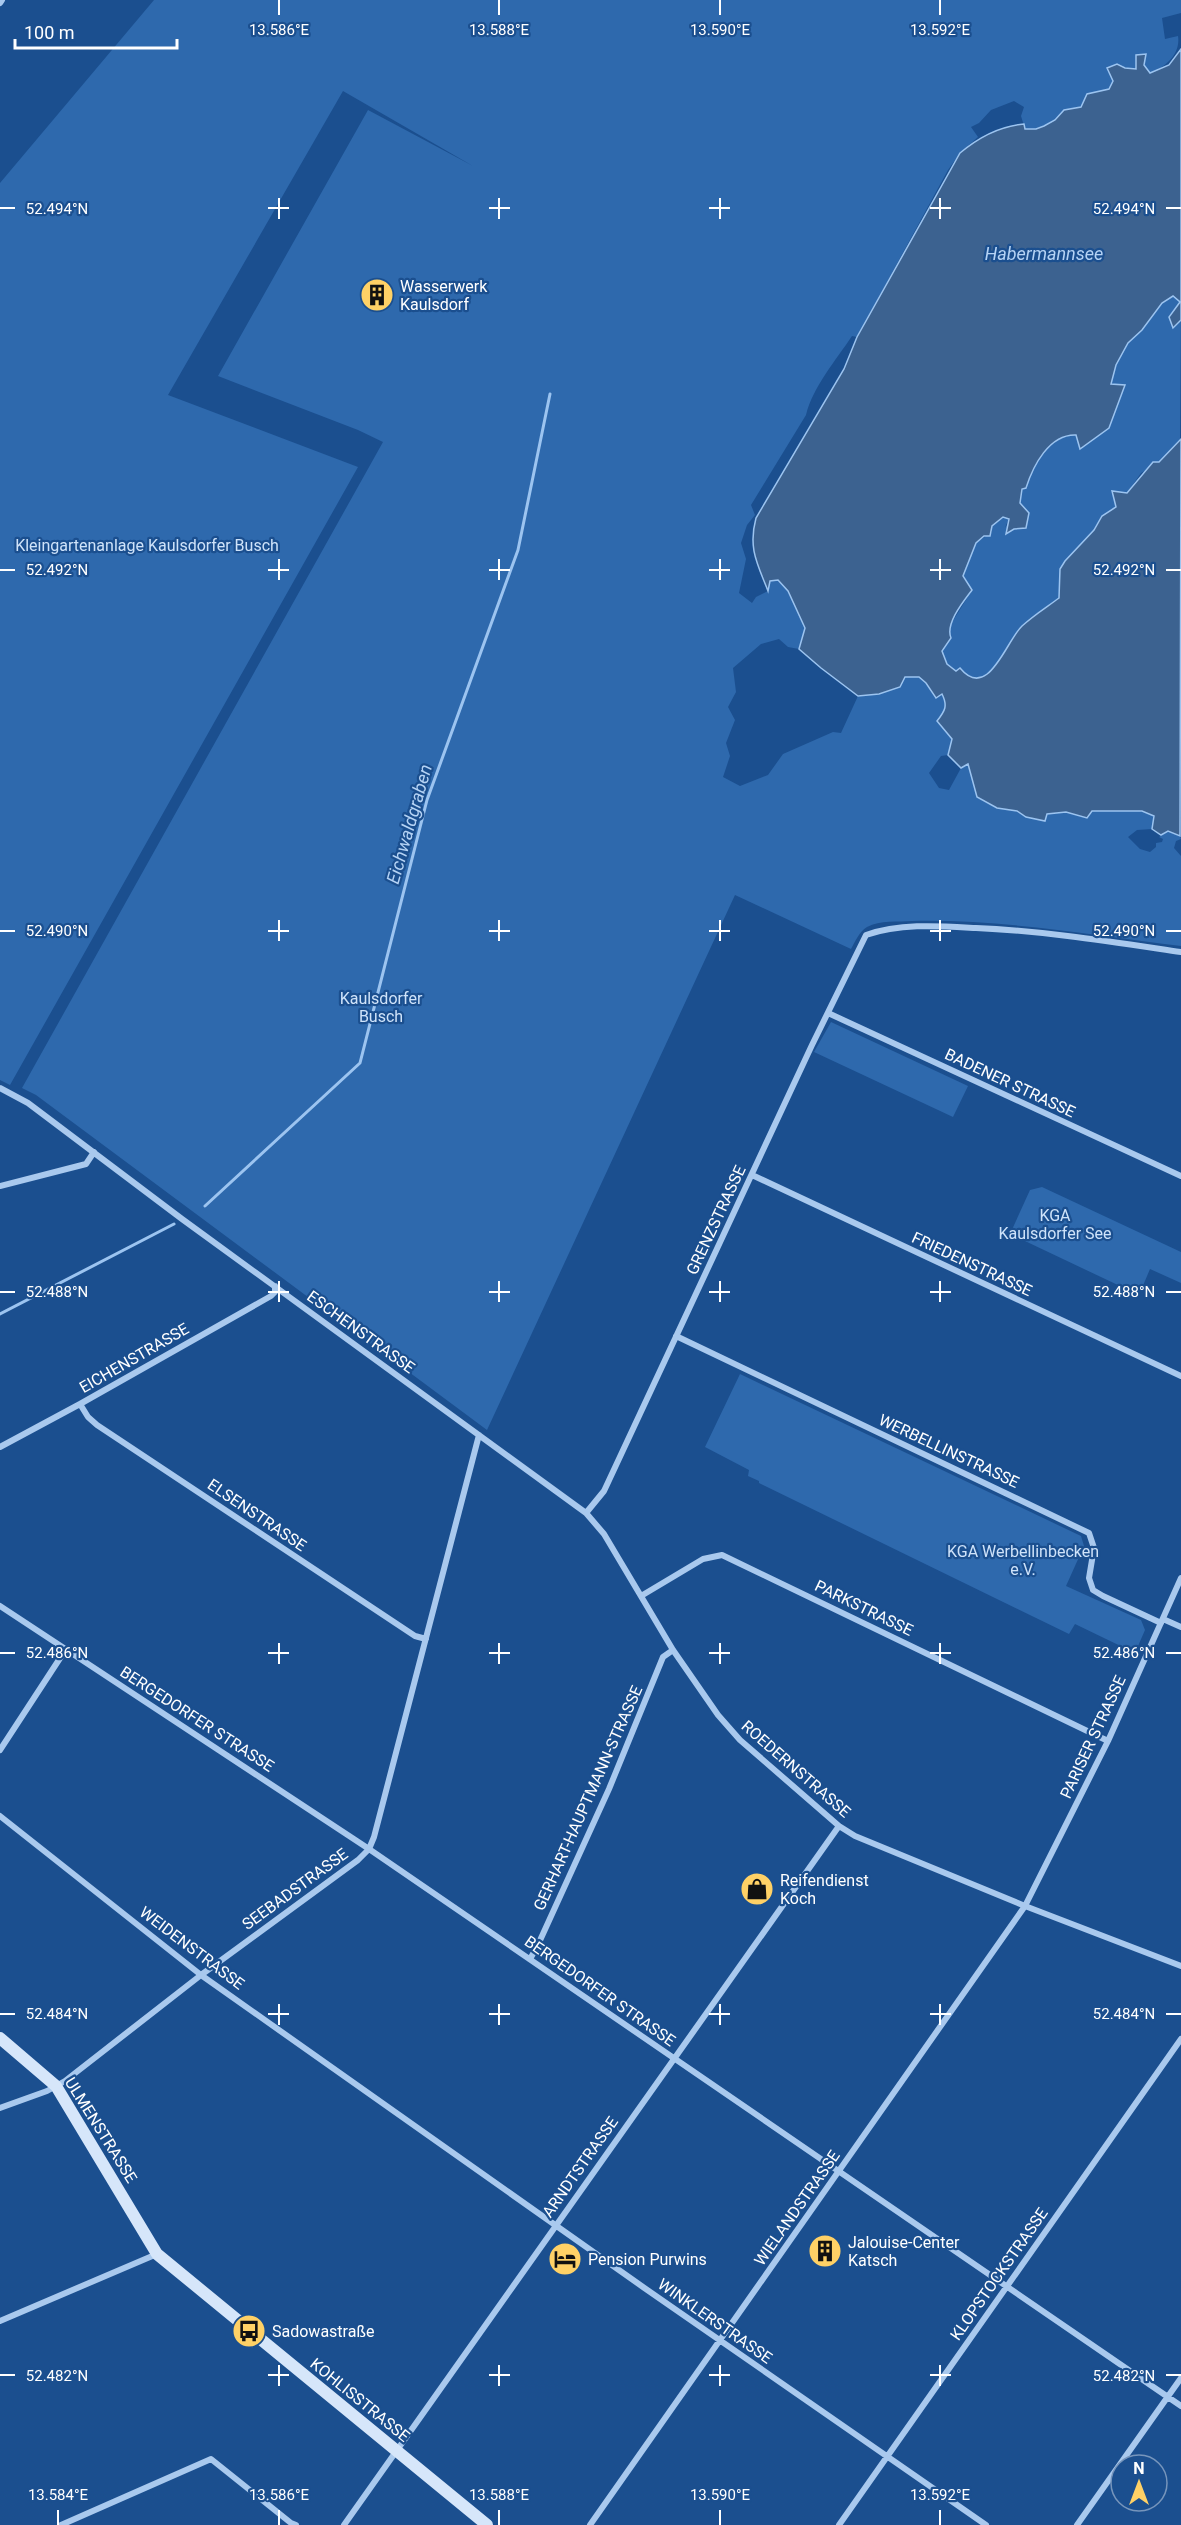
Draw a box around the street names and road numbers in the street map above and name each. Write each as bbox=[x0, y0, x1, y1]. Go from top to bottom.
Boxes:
street label: BADENER STRASSE bbox=[942, 1044, 1078, 1122]
street label: GRENZSTRASSE bbox=[682, 1162, 750, 1278]
street label: FRIEDENSTRASSE bbox=[909, 1228, 1035, 1300]
street label: ESCHENSTRASSE bbox=[303, 1287, 419, 1377]
street label: EICHENSTRASSE bbox=[76, 1319, 192, 1397]
street label: WERBELLINSTRASSE bbox=[876, 1410, 1022, 1492]
street label: ELSENSTRASSE bbox=[204, 1475, 310, 1555]
street label: PARKSTRASSE bbox=[812, 1576, 916, 1640]
street label: BERGEDORFER STRASSE bbox=[117, 1662, 277, 1776]
street label: PARISER STRASSE bbox=[1056, 1672, 1130, 1802]
street label: GERHART-HAUPTMANN-STRASSE bbox=[530, 1683, 646, 1913]
street label: ROEDERNSTRASSE bbox=[738, 1716, 854, 1822]
street label: SEEBADSTRASSE bbox=[238, 1844, 352, 1934]
street label: WEIDENSTRASSE bbox=[136, 1902, 248, 1994]
street label: BERGEDORFER STRASSE bbox=[521, 1932, 679, 2050]
street label: ULMENSTRASSE bbox=[61, 2074, 141, 2186]
street label: ARNDTSTRASSE bbox=[538, 2113, 622, 2221]
street label: WIELANDSTRASSE bbox=[750, 2147, 844, 2269]
street label: KLOPSTOCKSTRASSE bbox=[946, 2204, 1052, 2344]
street label: WINKLERSTRASSE bbox=[654, 2274, 776, 2368]
street label: KOHLISSTRASSE bbox=[307, 2354, 413, 2446]

